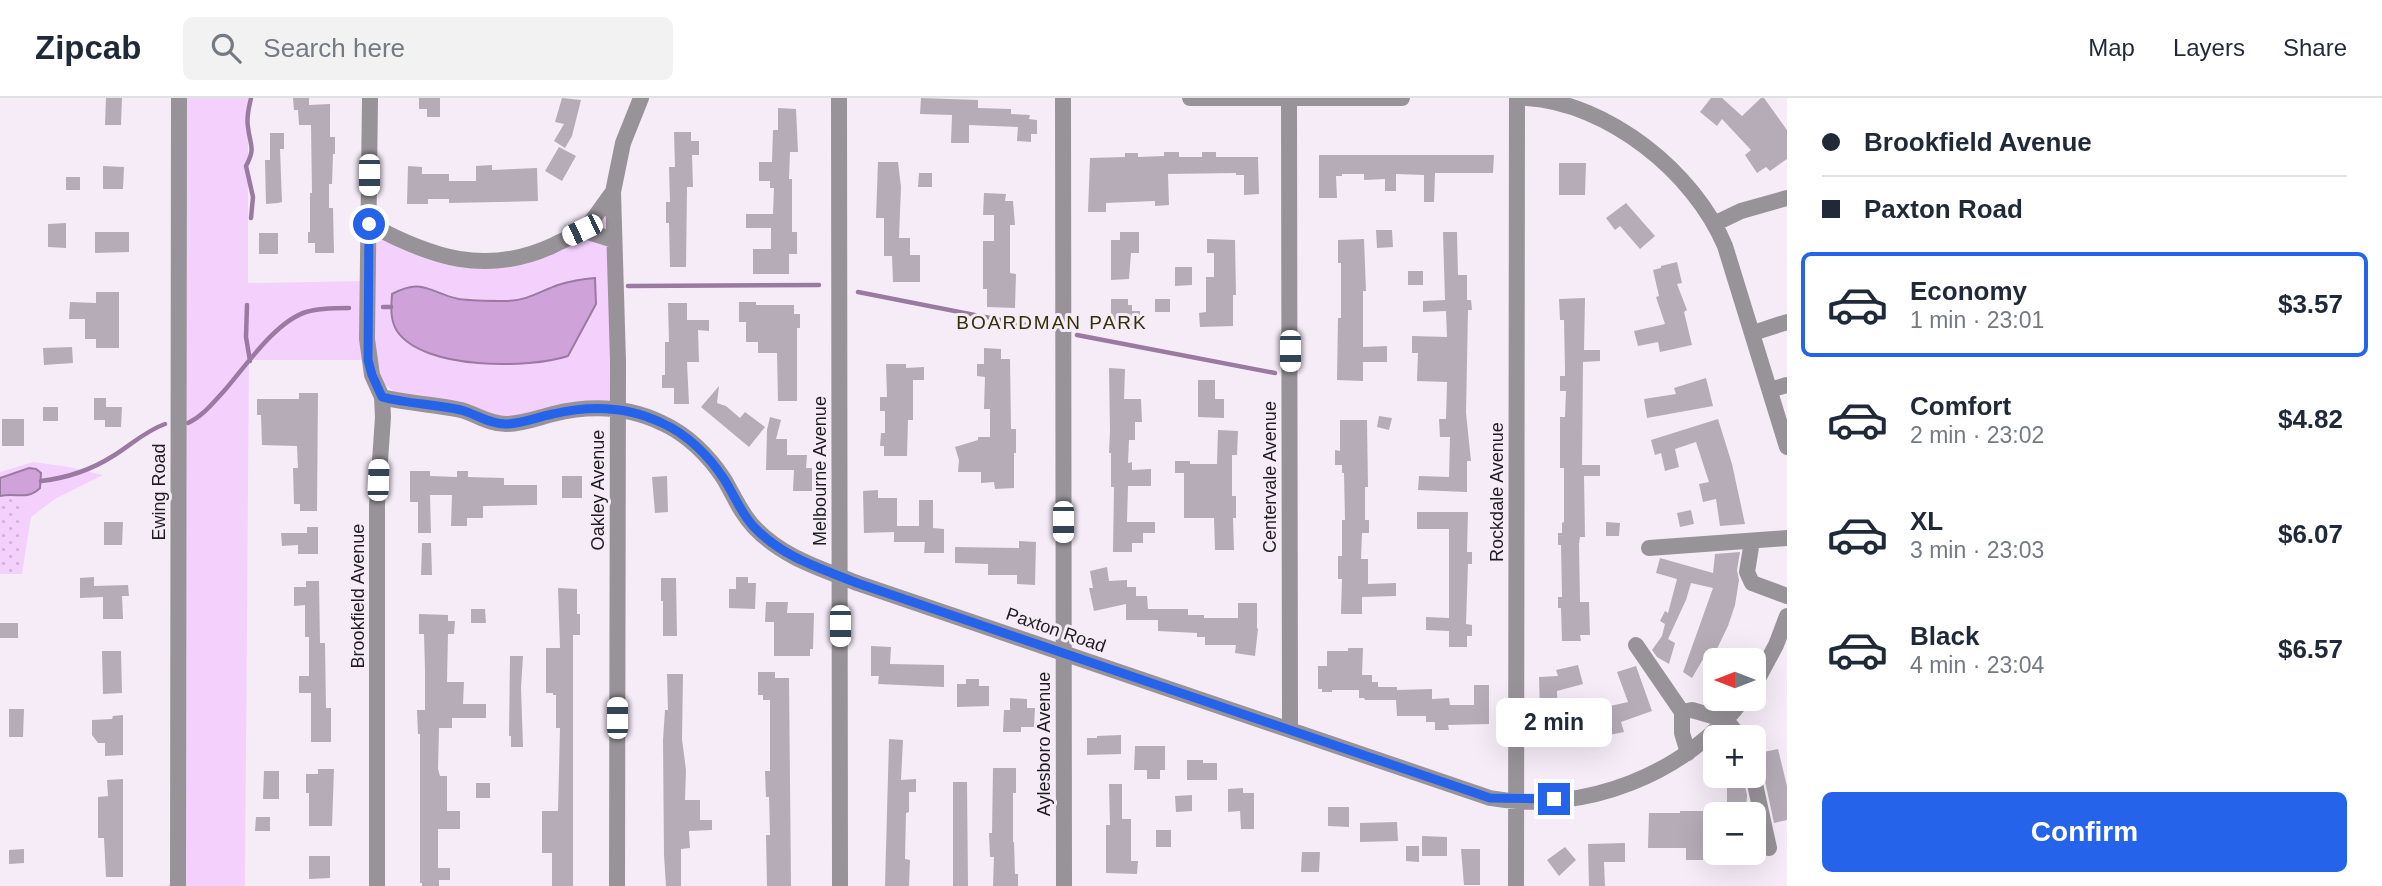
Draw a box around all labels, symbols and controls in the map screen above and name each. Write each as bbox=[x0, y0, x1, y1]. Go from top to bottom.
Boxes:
search box bbox=[183, 17, 673, 80]
text: Zipcab bbox=[35, 29, 141, 66]
icon: search bbox=[207, 29, 245, 67]
text: Search here bbox=[263, 33, 405, 63]
text: Map bbox=[2088, 34, 2135, 61]
text: Layers bbox=[2173, 34, 2245, 61]
text: Share bbox=[2283, 34, 2347, 61]
text: Brookfield Avenue bbox=[1864, 127, 2092, 157]
car bbox=[359, 154, 380, 196]
text: Paxton Road bbox=[1864, 194, 2023, 224]
route start bbox=[353, 208, 385, 240]
car bbox=[559, 211, 606, 249]
icon: car bbox=[1826, 273, 1889, 336]
text: Economy bbox=[1910, 276, 2027, 306]
text: $3.57 bbox=[2278, 289, 2343, 319]
text: 1 min · 23:01 bbox=[1910, 307, 2044, 333]
district label: BOARDMAN PARK bbox=[956, 312, 1148, 333]
car bbox=[1280, 330, 1301, 372]
icon: car bbox=[1826, 388, 1889, 451]
text: Comfort bbox=[1910, 391, 2011, 421]
street label: Melbourne Avenue bbox=[810, 396, 830, 546]
street label: Centervale Avenue bbox=[1260, 401, 1280, 553]
text: $4.82 bbox=[2278, 404, 2343, 434]
street label: Rockdale Avenue bbox=[1487, 422, 1507, 562]
text: 2 min · 23:02 bbox=[1910, 422, 2044, 448]
street label: Oakley Avenue bbox=[588, 430, 608, 550]
street label: Ewing Road bbox=[149, 443, 169, 541]
car bbox=[367, 459, 390, 501]
car bbox=[1053, 501, 1074, 543]
icon: car bbox=[1826, 503, 1889, 566]
text: XL bbox=[1910, 506, 1943, 536]
text: $6.07 bbox=[2278, 519, 2343, 549]
street label: Brookfield Avenue bbox=[348, 524, 368, 668]
text: 3 min · 23:03 bbox=[1910, 537, 2044, 563]
street label: Paxton Road bbox=[1004, 604, 1108, 656]
car bbox=[830, 605, 851, 647]
icon: car bbox=[1826, 618, 1889, 681]
text: Black bbox=[1910, 621, 1979, 651]
text: $6.57 bbox=[2278, 634, 2343, 664]
north arrow bbox=[1703, 648, 1766, 710]
map controls bbox=[1703, 648, 1766, 865]
text: 4 min · 23:04 bbox=[1910, 652, 2044, 678]
street label: Aylesboro Avenue bbox=[1034, 672, 1054, 816]
car bbox=[607, 697, 628, 739]
callout: 2 min bbox=[1496, 698, 1612, 746]
text: 2 min bbox=[1524, 709, 1584, 735]
button: + bbox=[1703, 725, 1766, 788]
route end bbox=[1538, 783, 1570, 815]
button: Confirm bbox=[1822, 792, 2347, 872]
button: − bbox=[1703, 802, 1766, 865]

